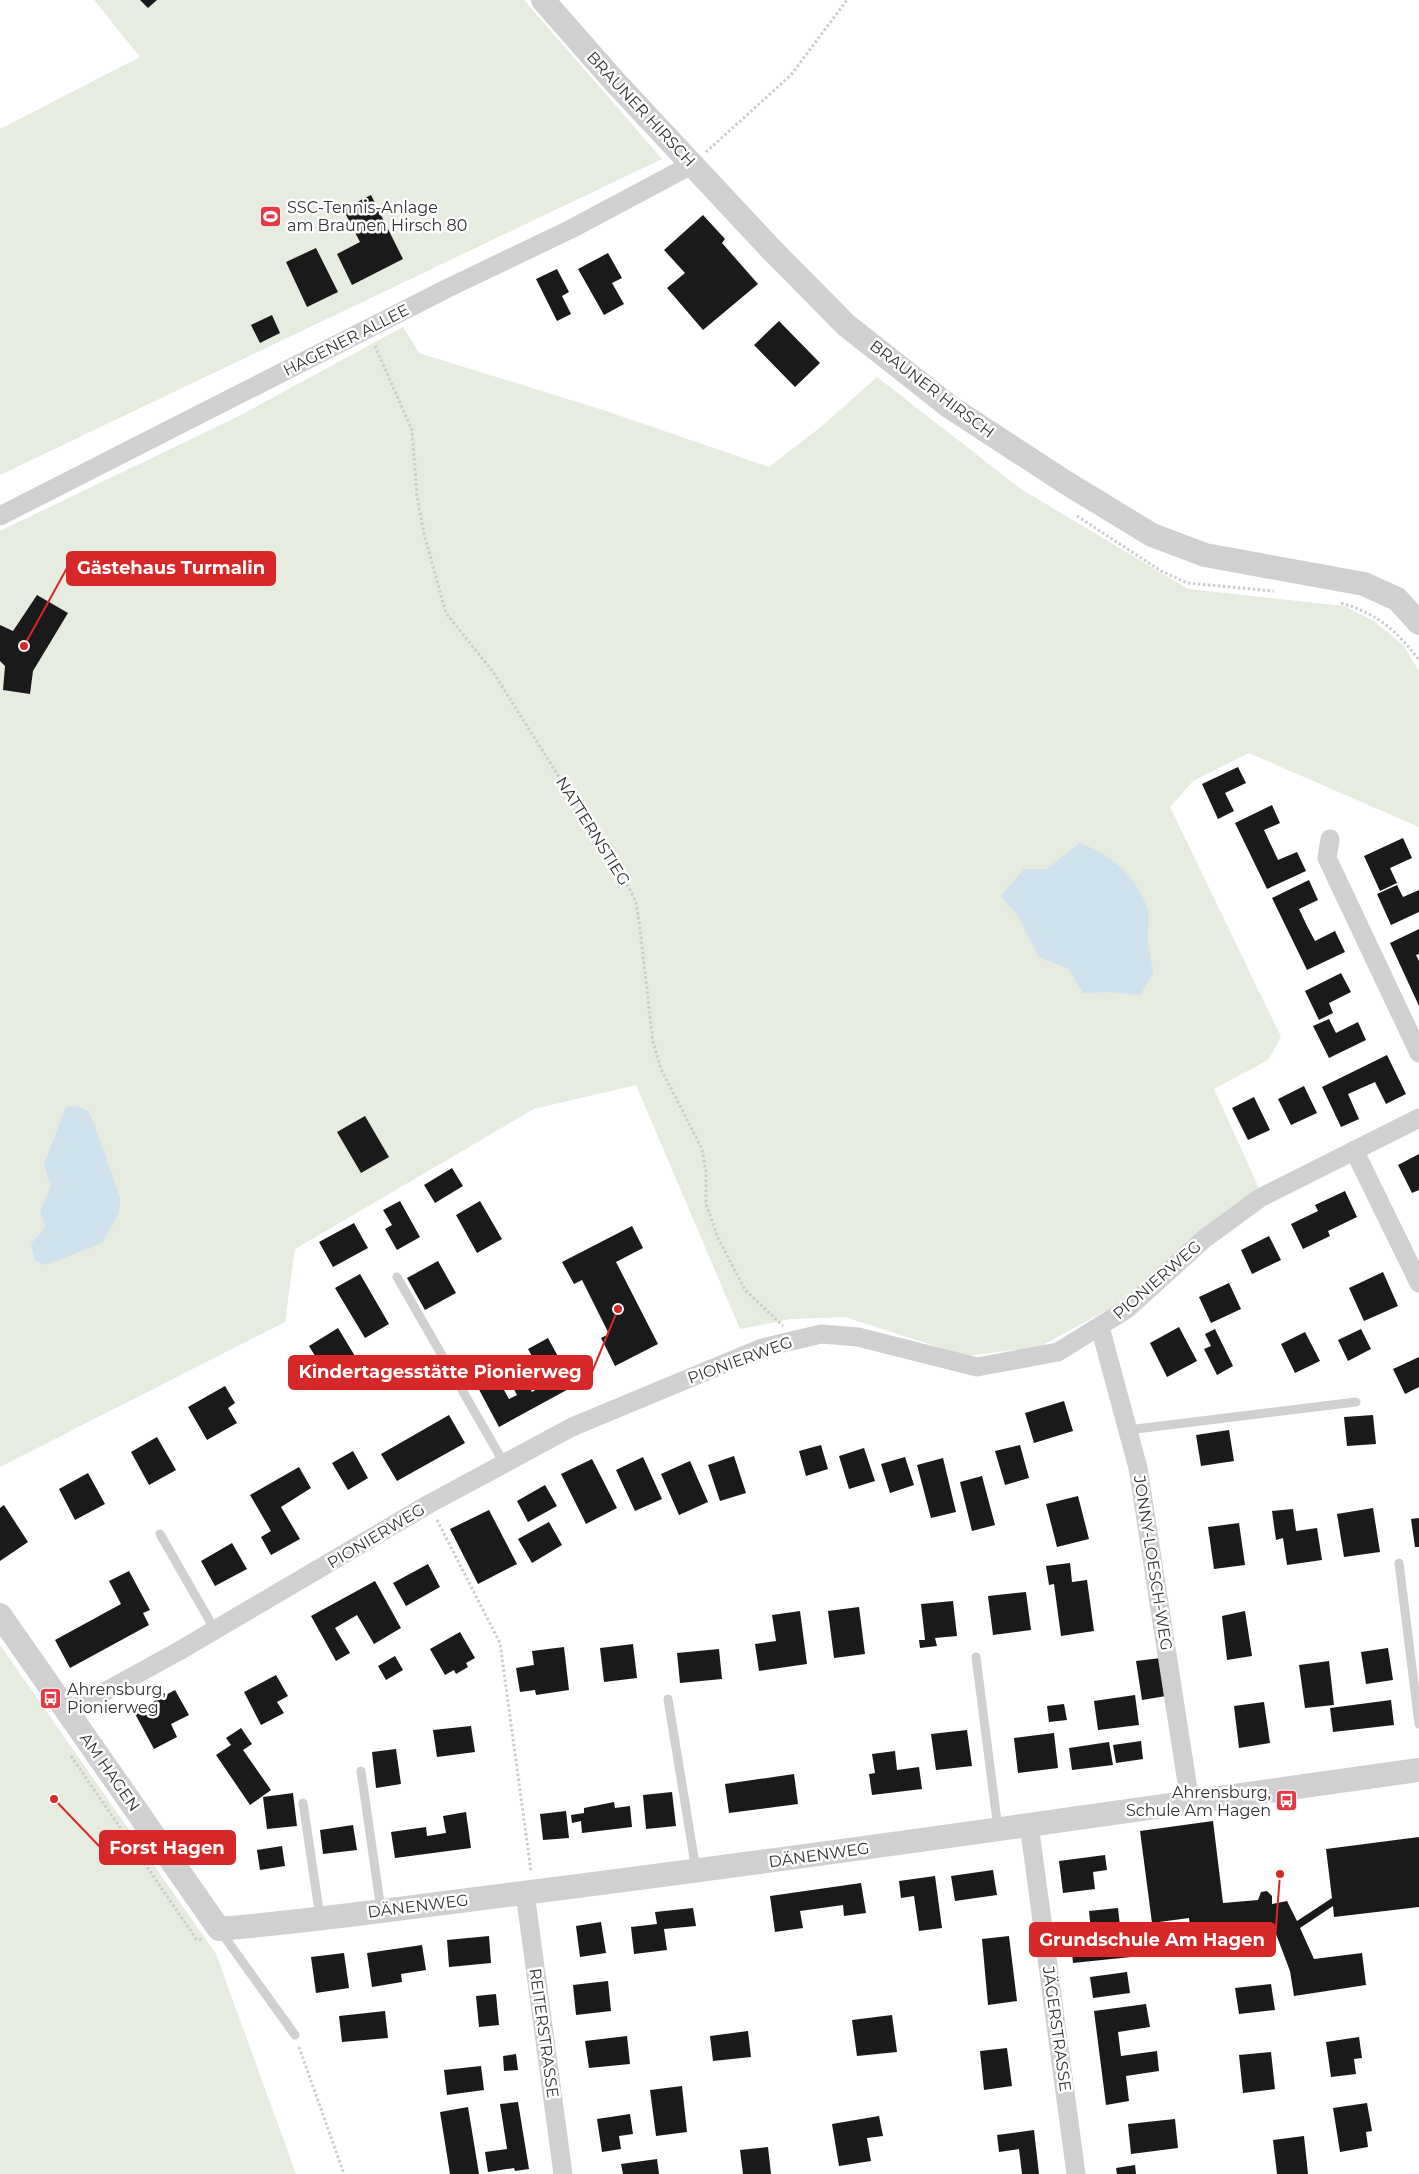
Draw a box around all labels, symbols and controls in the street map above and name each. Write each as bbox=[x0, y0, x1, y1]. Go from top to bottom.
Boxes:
street label: BRAUNER HIRSCH bbox=[583, 47, 699, 171]
place label: SSC-Tennis-Anlage am Braunen Hirsch 80 bbox=[287, 198, 467, 235]
sports icon: SSC-Tennis-Anlage am Braunen Hirsch 80 bbox=[259, 204, 283, 228]
street label: HAGENER ALLEE bbox=[280, 300, 412, 380]
street label: BRAUNER HIRSCH bbox=[866, 336, 998, 442]
callout: Gästehaus Turmalin bbox=[67, 552, 275, 585]
text: Gästehaus Turmalin bbox=[77, 557, 265, 579]
street label: NATTERNSTIEG bbox=[552, 773, 634, 889]
street label: PIONIERWEG bbox=[1109, 1237, 1205, 1323]
street label: PIONIERWEG bbox=[685, 1332, 795, 1388]
callout: Kindertagesstätte Pionierweg bbox=[289, 1356, 592, 1389]
text: Kindertagesstätte Pionierweg bbox=[298, 1361, 582, 1383]
street label: JONNY-LOESCH-WEG bbox=[1130, 1473, 1176, 1652]
street label: PIONIERWEG bbox=[324, 1499, 428, 1573]
place label: Ahrensburg, Pionierweg bbox=[67, 1680, 166, 1717]
bus stop icon: Ahrensburg, Pionierweg bbox=[39, 1686, 63, 1710]
street label: AM HAGEN bbox=[76, 1729, 144, 1815]
place label: Ahrensburg, Schule Am Hagen bbox=[1126, 1783, 1271, 1820]
bus stop icon: Ahrensburg, Schule Am Hagen bbox=[1275, 1789, 1299, 1813]
callout: Forst Hagen bbox=[100, 1831, 235, 1864]
text: Forst Hagen bbox=[109, 1837, 225, 1859]
street label: DÄNENWEG bbox=[767, 1838, 871, 1871]
street label: DÄNENWEG bbox=[366, 1889, 470, 1922]
callout: Grundschule Am Hagen bbox=[1030, 1923, 1275, 1956]
text: Grundschule Am Hagen bbox=[1039, 1929, 1265, 1951]
street label: JÄGERSTRASSE bbox=[1039, 1964, 1076, 2093]
street label: REITERSTRASSE bbox=[525, 1967, 563, 2099]

